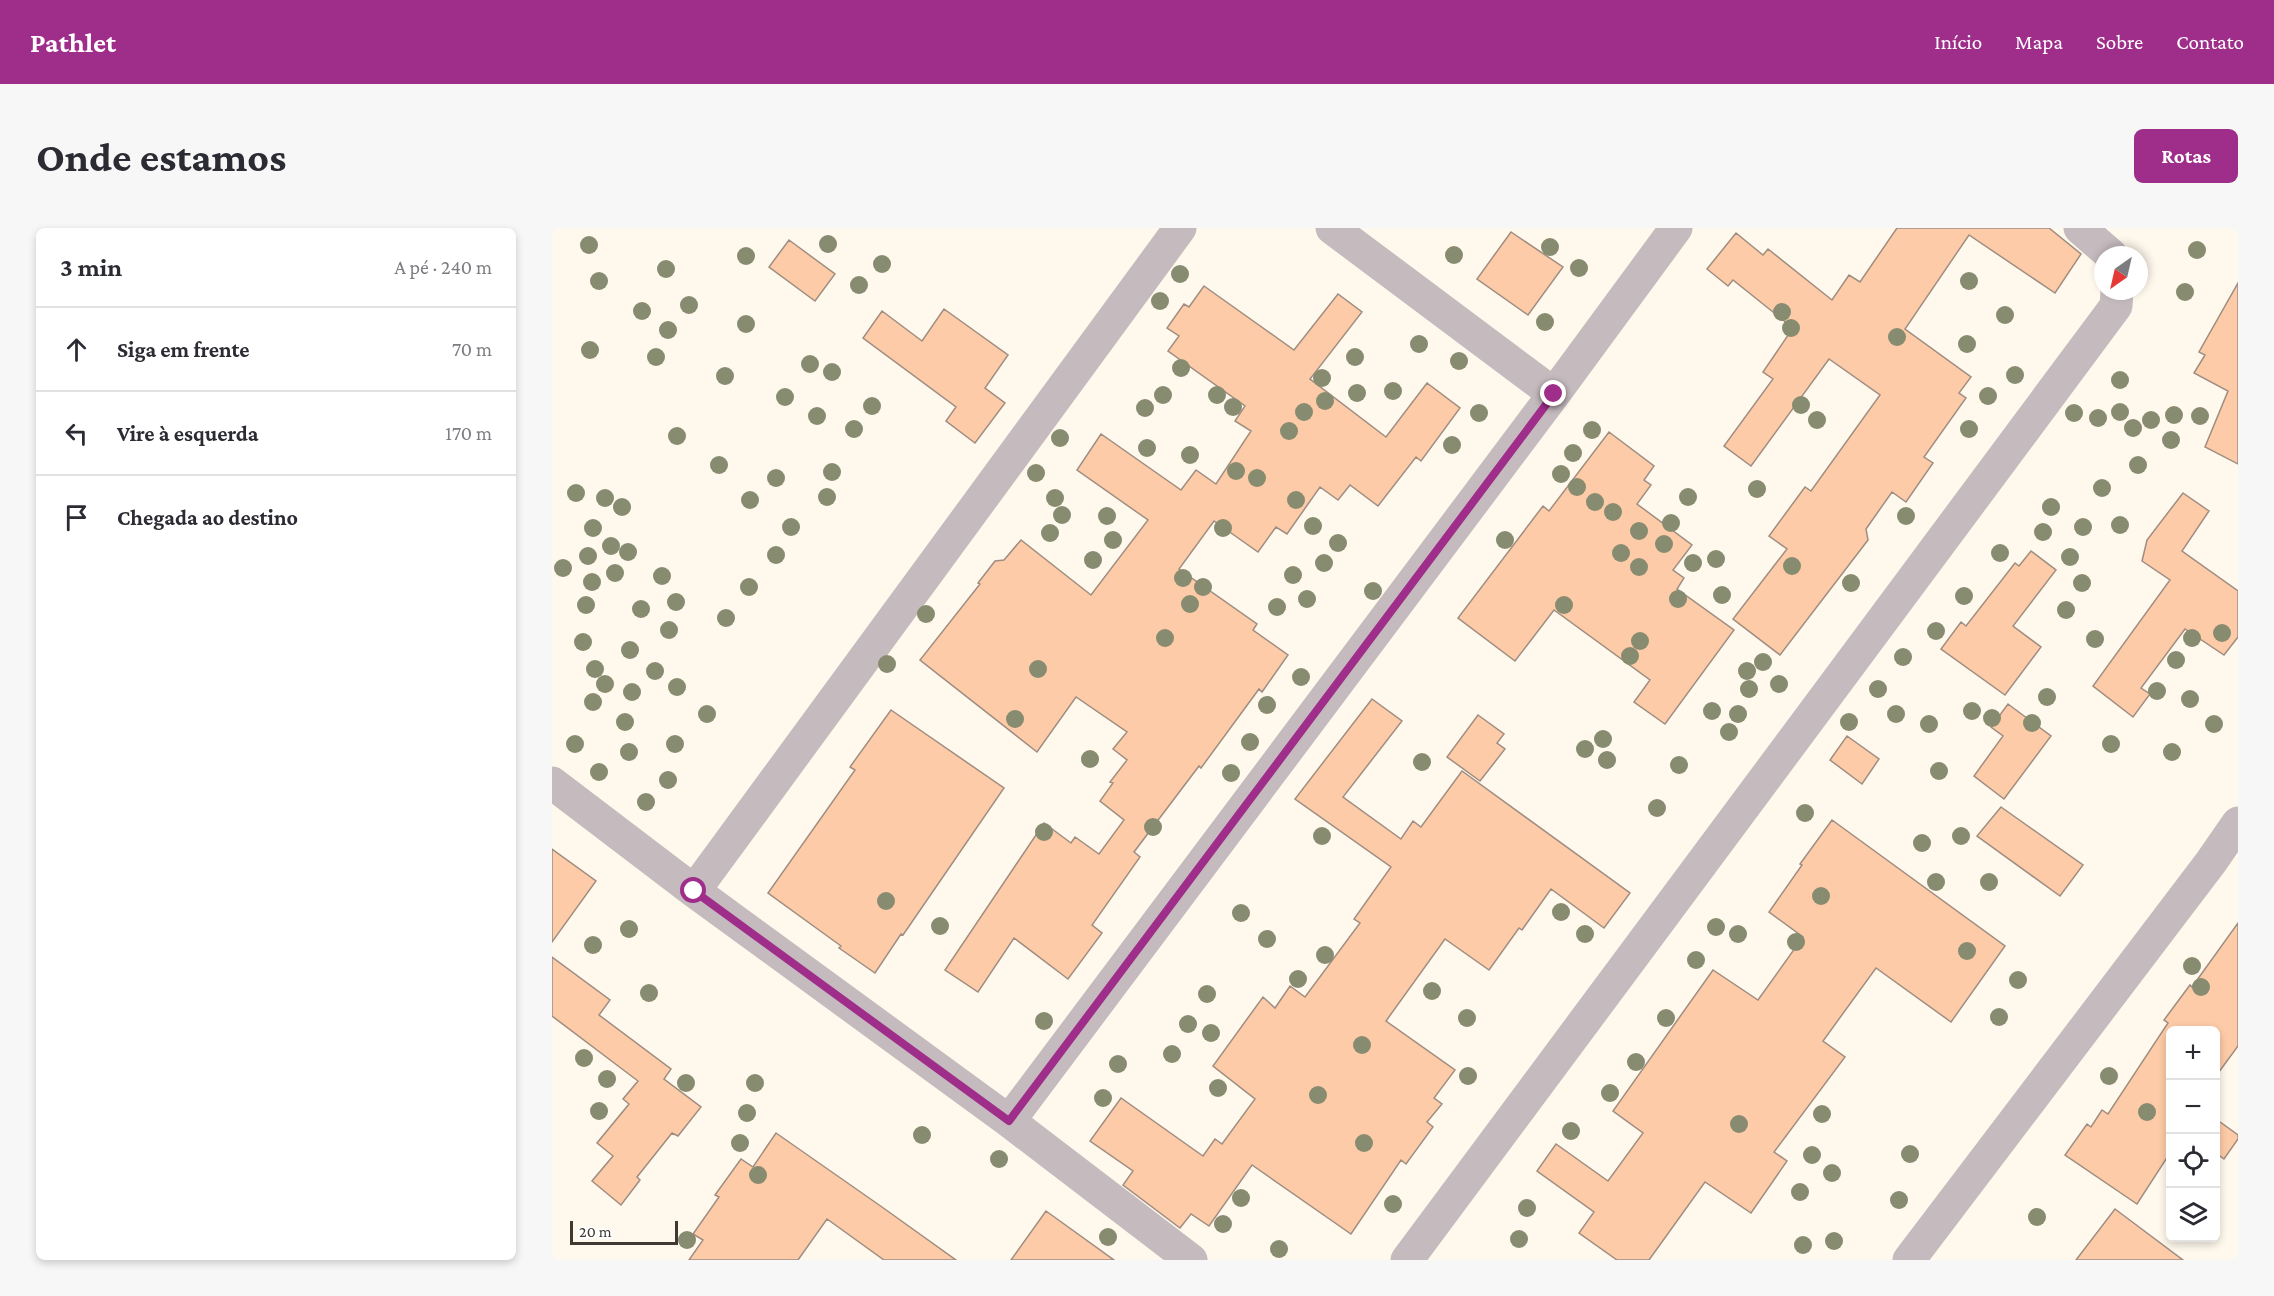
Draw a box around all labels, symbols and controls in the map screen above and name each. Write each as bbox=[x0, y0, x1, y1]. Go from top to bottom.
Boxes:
text: Pathlet bbox=[30, 27, 116, 58]
text: Início bbox=[1934, 30, 1982, 54]
text: Mapa bbox=[2015, 30, 2063, 54]
text: Sobre bbox=[2096, 30, 2143, 54]
text: Contato bbox=[2176, 30, 2244, 54]
button: Rotas bbox=[2134, 129, 2238, 183]
text: Onde estamos bbox=[36, 133, 286, 180]
north arrow bbox=[2094, 246, 2148, 300]
text: 3 min bbox=[60, 253, 122, 282]
text: A pé · 240 m bbox=[394, 256, 492, 278]
icon: ahead bbox=[60, 333, 93, 366]
text: Siga em frente bbox=[117, 337, 250, 362]
text: 70 m bbox=[452, 338, 492, 360]
route end bbox=[1540, 380, 1566, 406]
icon: left bbox=[60, 417, 93, 450]
text: Vire à esquerda bbox=[117, 421, 258, 446]
text: 170 m bbox=[445, 422, 492, 444]
icon: arrive bbox=[60, 501, 93, 534]
text: Chegada ao destino bbox=[117, 505, 298, 530]
route start bbox=[680, 877, 706, 903]
map controls bbox=[2166, 1026, 2220, 1242]
button: + bbox=[2166, 1026, 2220, 1080]
button: − bbox=[2166, 1080, 2220, 1134]
button: locate bbox=[2166, 1134, 2220, 1188]
button: layers bbox=[2166, 1188, 2220, 1242]
scale bar bbox=[570, 1218, 678, 1246]
text: 20 m bbox=[579, 1223, 612, 1240]

